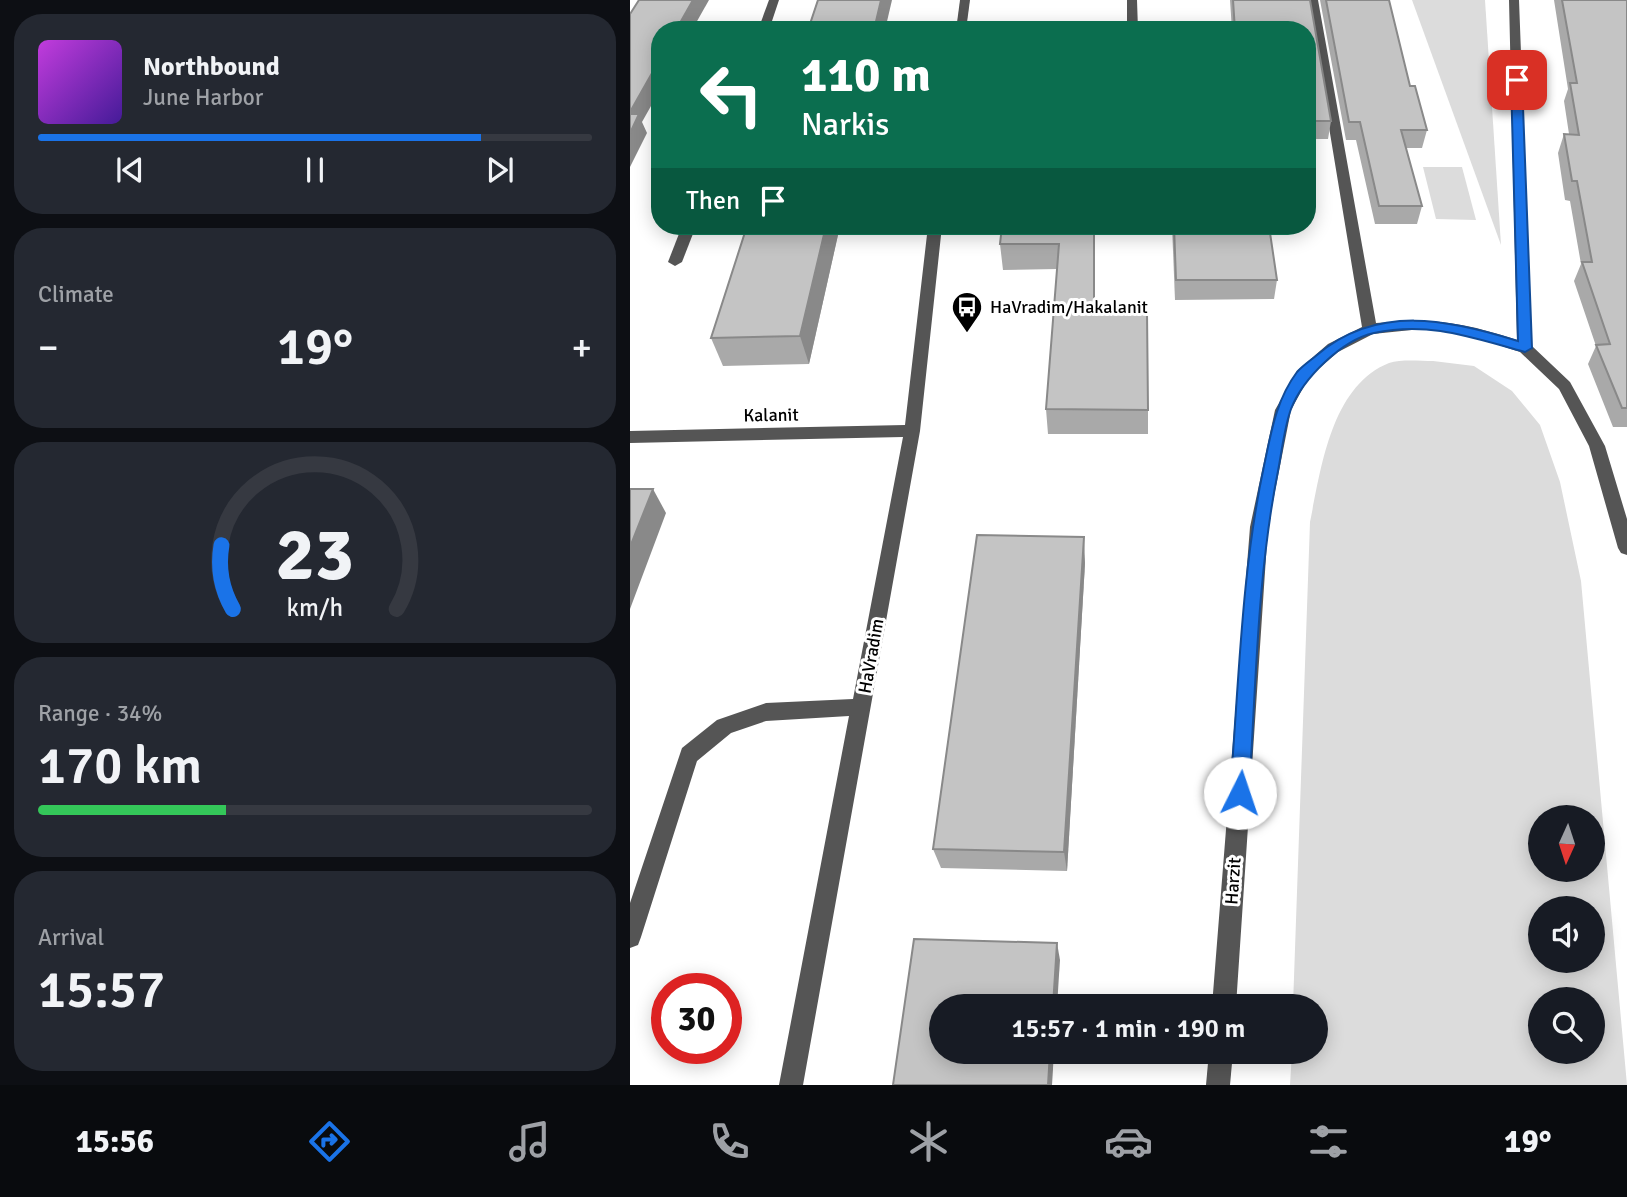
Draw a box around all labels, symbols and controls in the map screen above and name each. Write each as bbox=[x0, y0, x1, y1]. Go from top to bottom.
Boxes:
text: 110 m bbox=[801, 45, 931, 105]
icon: left bbox=[686, 49, 777, 140]
pin bbox=[1487, 50, 1547, 110]
text: Northbound bbox=[143, 51, 280, 83]
icon: arrive bbox=[1498, 61, 1536, 99]
text: June Harbor bbox=[143, 83, 263, 112]
text: Narkis bbox=[801, 105, 889, 144]
icon: previous bbox=[111, 151, 149, 189]
icon: pause bbox=[296, 151, 334, 189]
icon: next bbox=[481, 151, 519, 189]
icon: arrive bbox=[754, 182, 792, 220]
text: Then bbox=[686, 185, 740, 217]
text: Climate bbox=[38, 280, 114, 309]
bus stop icon: HaVradim/Hakalanit bbox=[950, 290, 984, 334]
place label: HaVradim/Hakalanit bbox=[990, 296, 1148, 318]
text: 19° bbox=[277, 315, 353, 379]
text: − bbox=[38, 324, 59, 371]
text: + bbox=[571, 324, 592, 371]
street label: Kalanit bbox=[743, 404, 799, 426]
text: 23 bbox=[276, 511, 354, 600]
text: km/h bbox=[287, 591, 343, 622]
street label: HaVradim bbox=[854, 617, 888, 695]
text: Range · 34% bbox=[38, 699, 162, 728]
text: 170 km bbox=[38, 734, 202, 798]
position arrow bbox=[1203, 756, 1277, 830]
north arrow bbox=[1528, 805, 1605, 882]
map controls bbox=[1528, 805, 1605, 1064]
street label: Harzit bbox=[1220, 857, 1246, 905]
button: sound bbox=[1528, 896, 1605, 973]
text: Arrival bbox=[38, 923, 104, 952]
text: 15:57 bbox=[38, 958, 165, 1022]
speed limit sign: 30 bbox=[651, 973, 742, 1064]
button: search bbox=[1528, 987, 1605, 1064]
text: 15:57 · 1 min · 190 m bbox=[1012, 1013, 1245, 1045]
icon: directions bbox=[305, 1117, 354, 1166]
icon: music bbox=[505, 1117, 554, 1166]
icon: phone bbox=[705, 1117, 754, 1166]
icon: climate bbox=[904, 1117, 953, 1166]
icon: car bbox=[1104, 1117, 1153, 1166]
icon: filters bbox=[1304, 1117, 1353, 1166]
text: 15:56 bbox=[75, 1122, 154, 1161]
text: 19° bbox=[1504, 1122, 1551, 1161]

